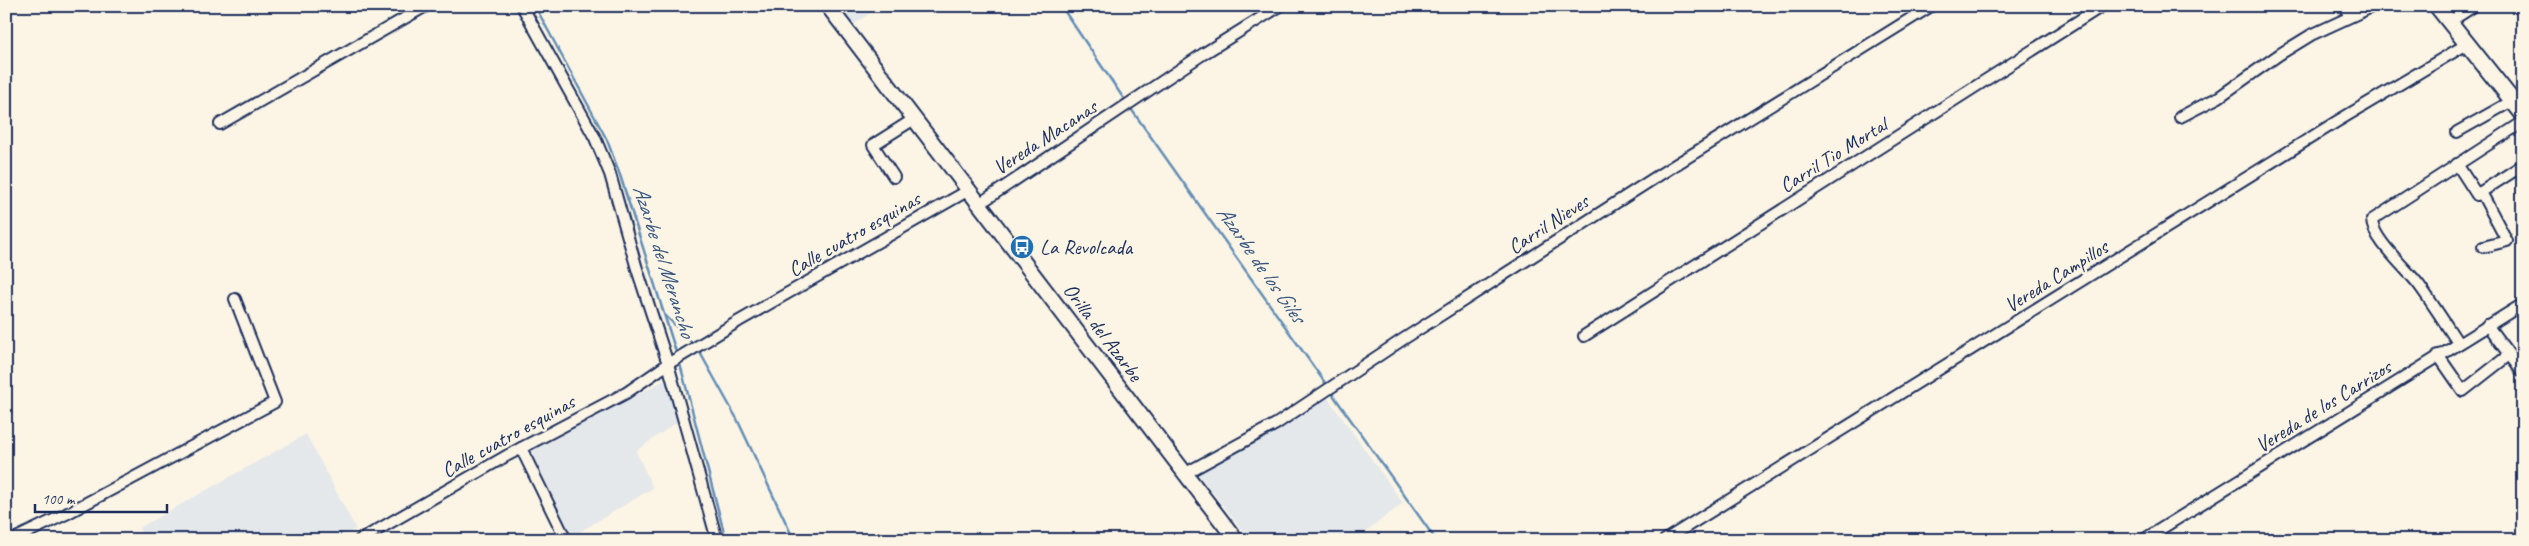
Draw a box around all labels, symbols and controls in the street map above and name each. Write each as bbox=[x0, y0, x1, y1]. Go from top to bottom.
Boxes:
street label: Vereda Macanas bbox=[988, 93, 1103, 180]
street label: Carril Tio Mortal bbox=[1774, 110, 1895, 198]
water label: Azarbe del Merancho bbox=[626, 182, 703, 343]
street label: Calle cuatro esquinas bbox=[783, 185, 926, 282]
street label: Carril Nieves bbox=[1503, 187, 1595, 260]
water label: Azarbe de los Giles bbox=[1210, 200, 1314, 331]
street label: Vereda Campillos bbox=[1999, 233, 2114, 318]
bus stop icon: La Revolcada bbox=[1009, 234, 1035, 260]
place label: La Revolcada bbox=[1040, 234, 1134, 260]
street label: Orilla del Azarbe bbox=[1058, 278, 1149, 387]
street label: Vereda de los Carrizos bbox=[2250, 353, 2397, 458]
street label: Calle cuatro esquinas bbox=[437, 388, 581, 483]
scale bar bbox=[35, 481, 168, 513]
text: 100 m bbox=[42, 490, 76, 509]

